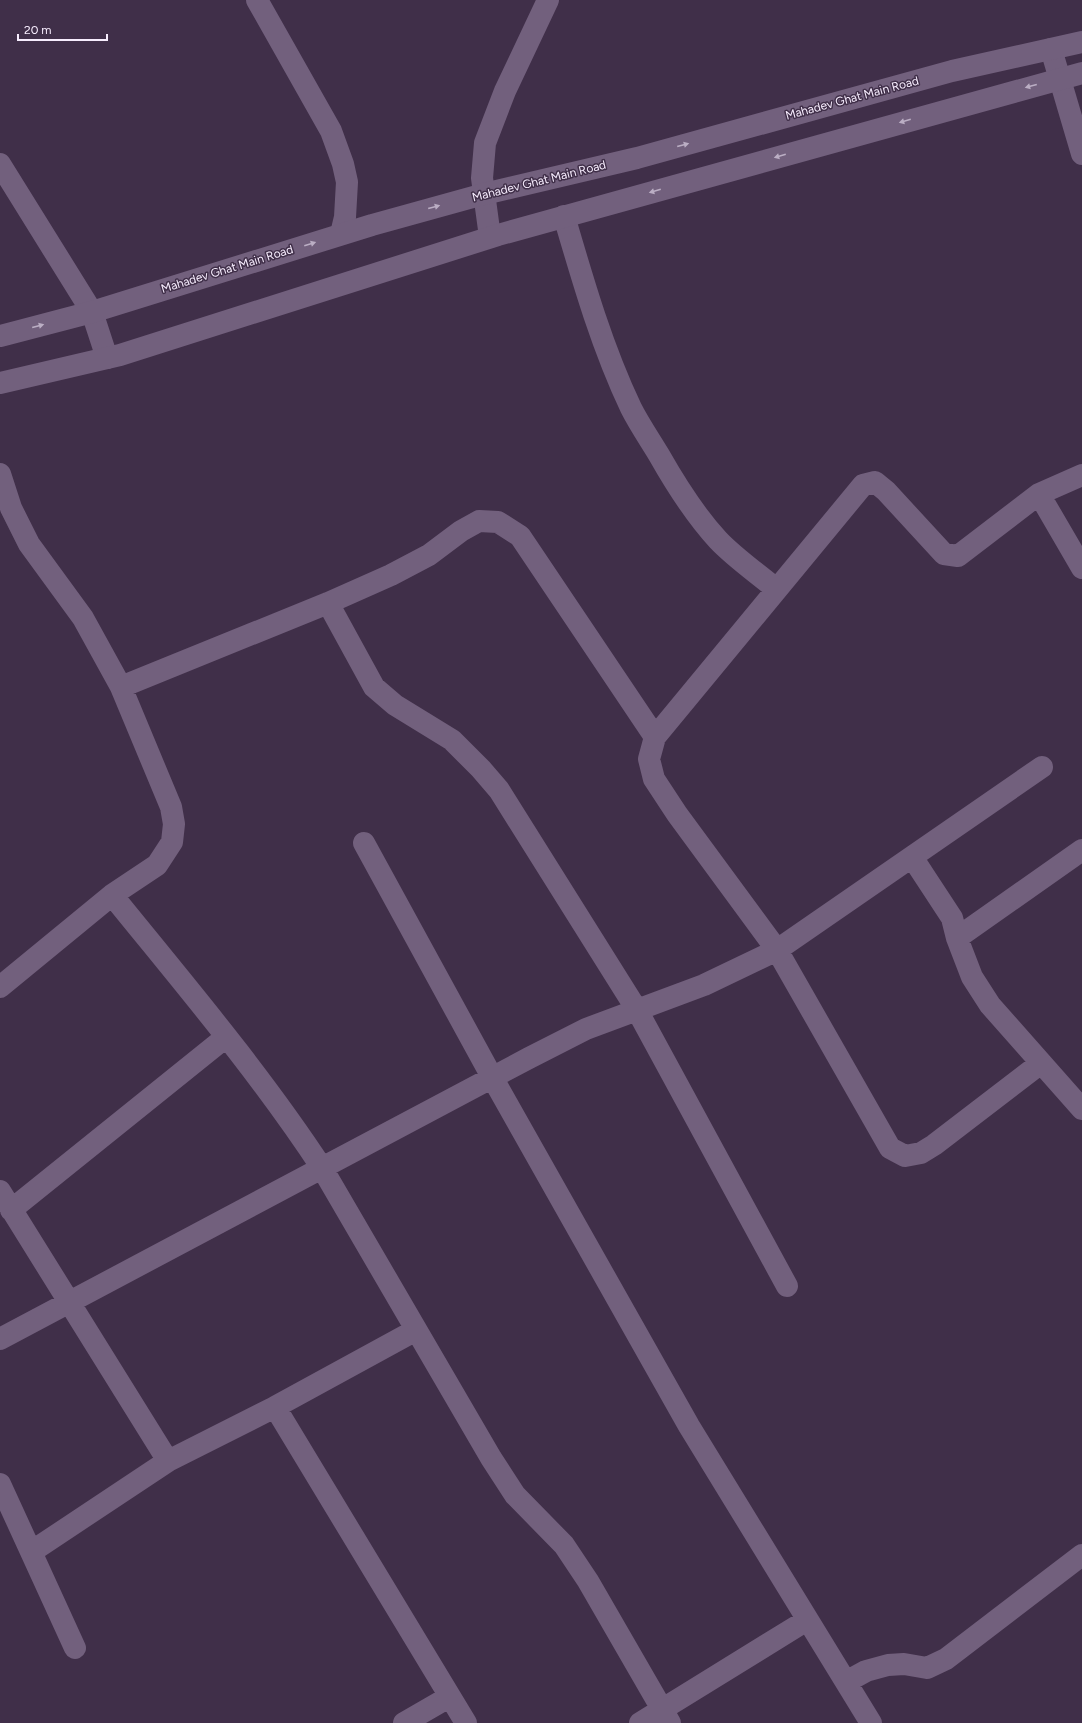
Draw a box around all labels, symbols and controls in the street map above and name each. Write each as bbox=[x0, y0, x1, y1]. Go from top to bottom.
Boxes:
scale bar bbox=[18, 16, 107, 42]
text: 20 m bbox=[24, 23, 52, 37]
street label: Mahadev Ghat Main Road bbox=[784, 73, 920, 123]
one-way arrow bbox=[1024, 83, 1036, 89]
one-way arrow bbox=[899, 118, 911, 124]
one-way arrow bbox=[677, 142, 689, 148]
one-way arrow bbox=[774, 153, 786, 159]
street label: Mahadev Ghat Main Road bbox=[471, 158, 607, 204]
one-way arrow bbox=[649, 188, 661, 194]
one-way arrow bbox=[428, 204, 441, 210]
one-way arrow bbox=[304, 241, 316, 247]
street label: Mahadev Ghat Main Road bbox=[159, 242, 295, 296]
one-way arrow bbox=[32, 323, 44, 329]

